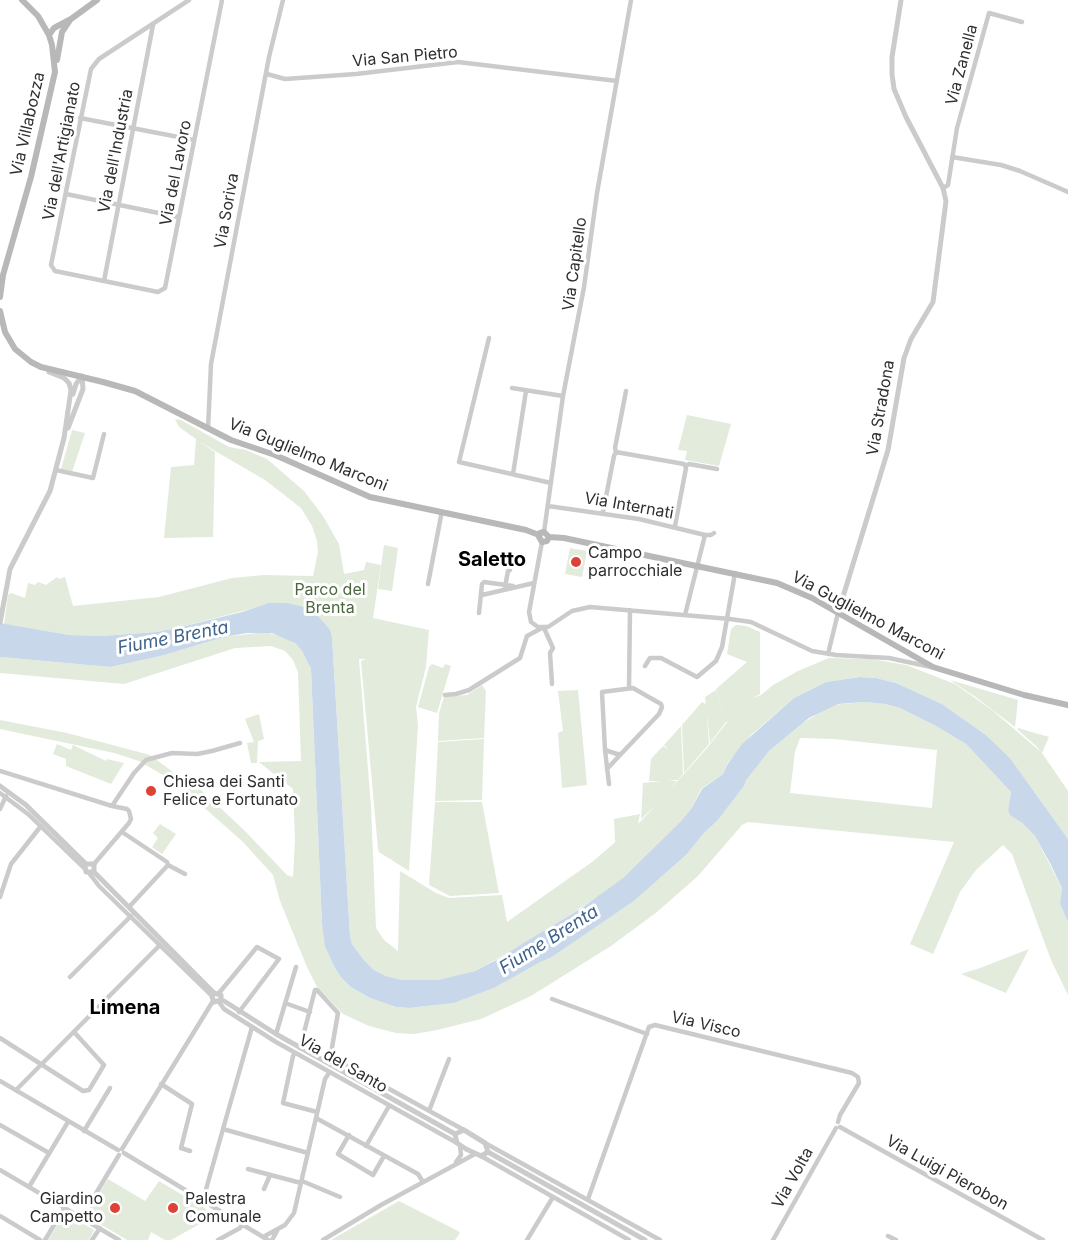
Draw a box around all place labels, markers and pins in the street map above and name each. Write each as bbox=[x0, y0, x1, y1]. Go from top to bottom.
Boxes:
place label: Campo parrocchiale bbox=[588, 543, 682, 581]
marker: Campo parrocchiale bbox=[569, 555, 583, 569]
place label: Chiesa dei Santi Felice e Fortunato bbox=[163, 772, 298, 810]
marker: Chiesa dei Santi Felice e Fortunato bbox=[144, 784, 158, 798]
place label: Giardino Campetto bbox=[30, 1189, 103, 1227]
place label: Palestra Comunale bbox=[185, 1189, 261, 1227]
marker: Giardino Campetto bbox=[108, 1201, 122, 1215]
marker: Palestra Comunale bbox=[166, 1201, 180, 1215]

